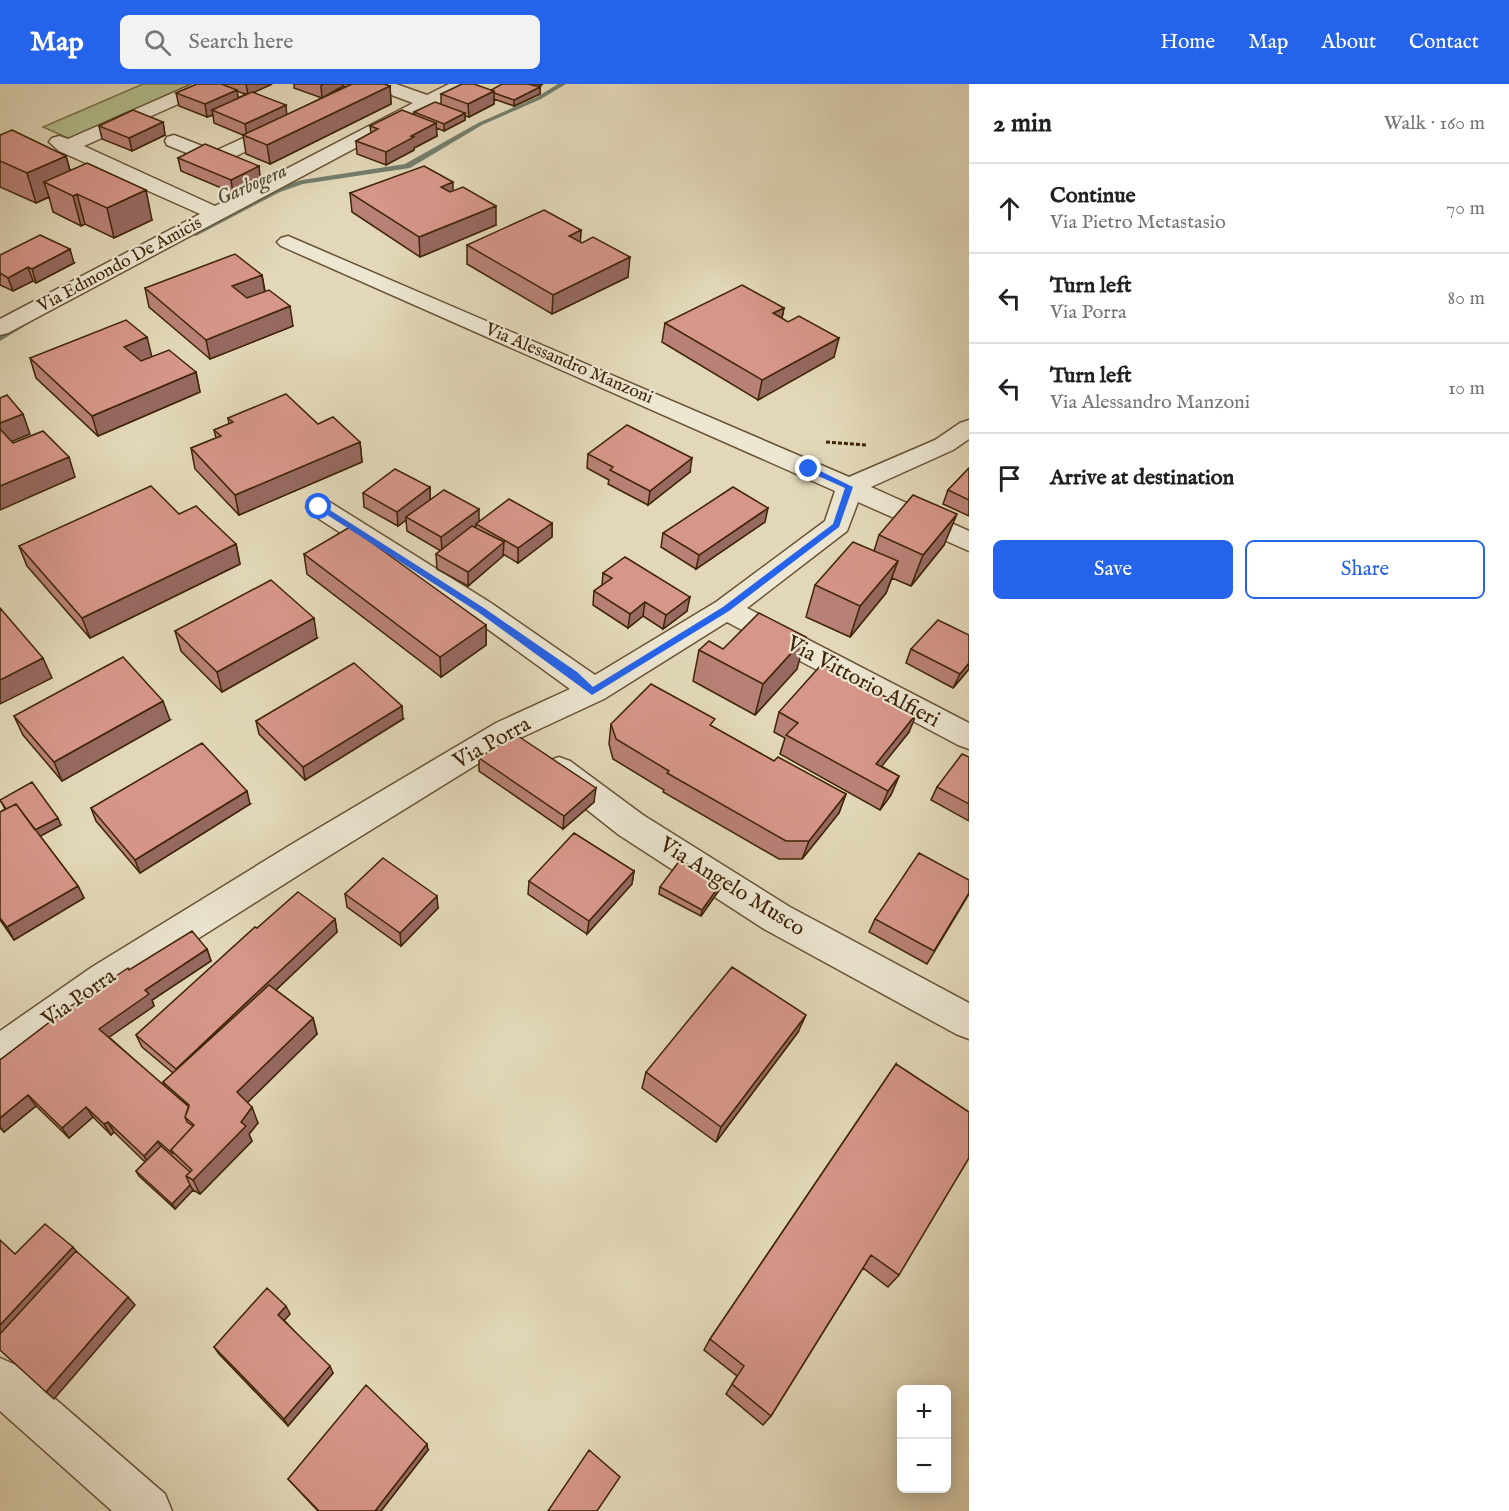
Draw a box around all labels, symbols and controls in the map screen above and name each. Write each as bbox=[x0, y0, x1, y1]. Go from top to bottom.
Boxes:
search box bbox=[120, 15, 540, 69]
text: Map bbox=[30, 25, 84, 60]
icon: search bbox=[141, 26, 174, 59]
text: Search here bbox=[189, 28, 293, 56]
text: Home bbox=[1160, 29, 1215, 56]
text: Map bbox=[1248, 29, 1288, 56]
text: About bbox=[1321, 29, 1376, 56]
text: Contact bbox=[1409, 29, 1479, 56]
text: 2 min bbox=[993, 107, 1052, 140]
text: Walk · 160 m bbox=[1384, 111, 1485, 136]
water label: Garbogera bbox=[213, 158, 291, 212]
text: Continue bbox=[1050, 182, 1136, 210]
icon: ahead bbox=[993, 192, 1026, 225]
text: 70 m bbox=[1446, 196, 1485, 221]
text: Via Pietro Metastasio bbox=[1050, 210, 1226, 235]
street label: Via Edmondo De Amicis bbox=[33, 212, 206, 319]
text: Turn left bbox=[1050, 272, 1132, 300]
icon: left bbox=[993, 282, 1026, 315]
text: 80 m bbox=[1448, 286, 1485, 311]
text: Via Porra bbox=[1050, 300, 1127, 325]
street label: Via Alessandro Manzoni bbox=[481, 318, 657, 410]
text: Turn left bbox=[1050, 362, 1132, 390]
icon: left bbox=[993, 372, 1026, 405]
text: 10 m bbox=[1448, 376, 1485, 401]
text: Via Alessandro Manzoni bbox=[1050, 390, 1250, 415]
route end bbox=[795, 455, 821, 481]
icon: arrive bbox=[993, 462, 1026, 495]
text: Arrive at destination bbox=[1050, 464, 1234, 492]
route start bbox=[305, 493, 331, 519]
button: Save bbox=[993, 540, 1233, 599]
button: Share bbox=[1245, 540, 1485, 599]
street label: Via Vittorio Alfieri bbox=[781, 629, 945, 734]
street label: Via Porra bbox=[447, 710, 536, 776]
street label: Via Angelo Musco bbox=[653, 830, 810, 943]
street label: Via Porra bbox=[36, 962, 122, 1034]
map controls bbox=[897, 1385, 951, 1493]
button: + bbox=[897, 1385, 951, 1439]
button: − bbox=[897, 1439, 951, 1493]

